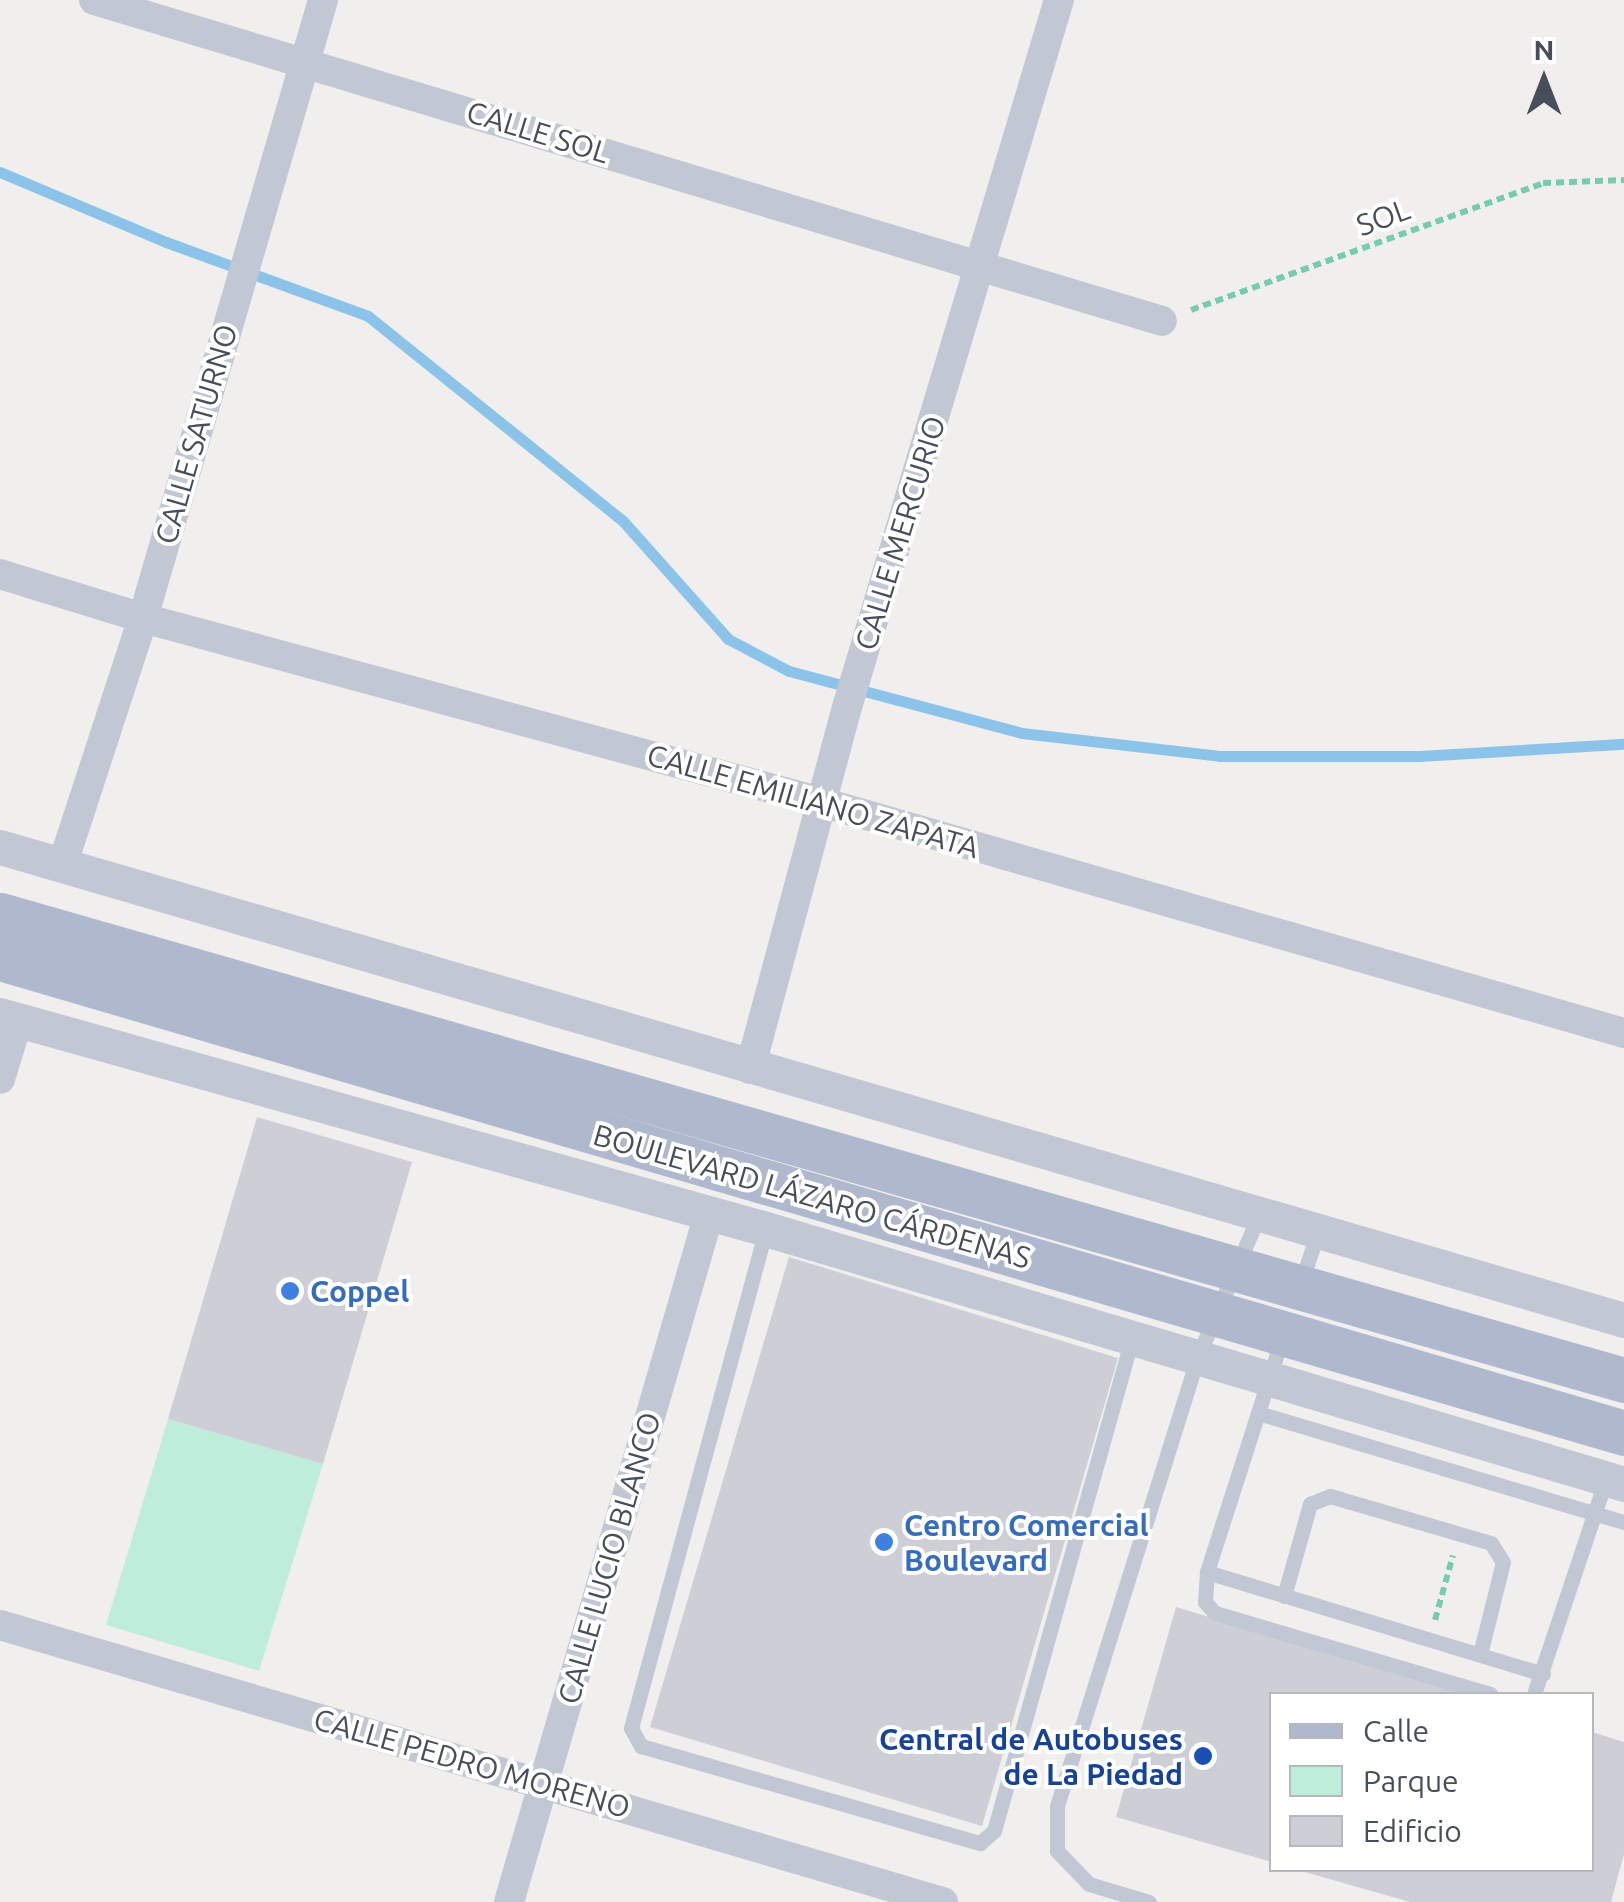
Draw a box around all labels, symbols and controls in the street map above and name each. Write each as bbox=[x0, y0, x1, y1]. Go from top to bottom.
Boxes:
north arrow bbox=[1494, 30, 1594, 130]
text: N bbox=[1534, 34, 1554, 65]
street label: CALLE SOL bbox=[462, 93, 614, 171]
street label: SOL bbox=[1351, 191, 1415, 243]
street label: CALLE SATURNO bbox=[147, 320, 245, 548]
street label: CALLE MERCURIO bbox=[847, 412, 953, 654]
street label: CALLE EMILIANO ZAPATA bbox=[643, 736, 983, 866]
street label: BOULEVARD LÁZARO CÁRDENAS bbox=[589, 1116, 1035, 1276]
place label: Coppel bbox=[310, 1273, 409, 1309]
marker: Coppel bbox=[279, 1280, 301, 1302]
street label: CALLE LUCIO BLANCO bbox=[550, 1408, 668, 1708]
place label: Centro Comercial Boulevard bbox=[904, 1507, 1149, 1578]
marker: Centro Comercial Boulevard bbox=[873, 1531, 895, 1553]
legend bbox=[1269, 1692, 1594, 1872]
street label: CALLE PEDRO MORENO bbox=[310, 1701, 634, 1825]
text: Calle bbox=[1363, 1714, 1429, 1748]
place label: Central de Autobuses de La Piedad bbox=[879, 1721, 1183, 1792]
marker: Central de Autobuses de La Piedad bbox=[1192, 1745, 1214, 1767]
text: Parque bbox=[1363, 1764, 1459, 1798]
text: Edificio bbox=[1363, 1814, 1462, 1848]

